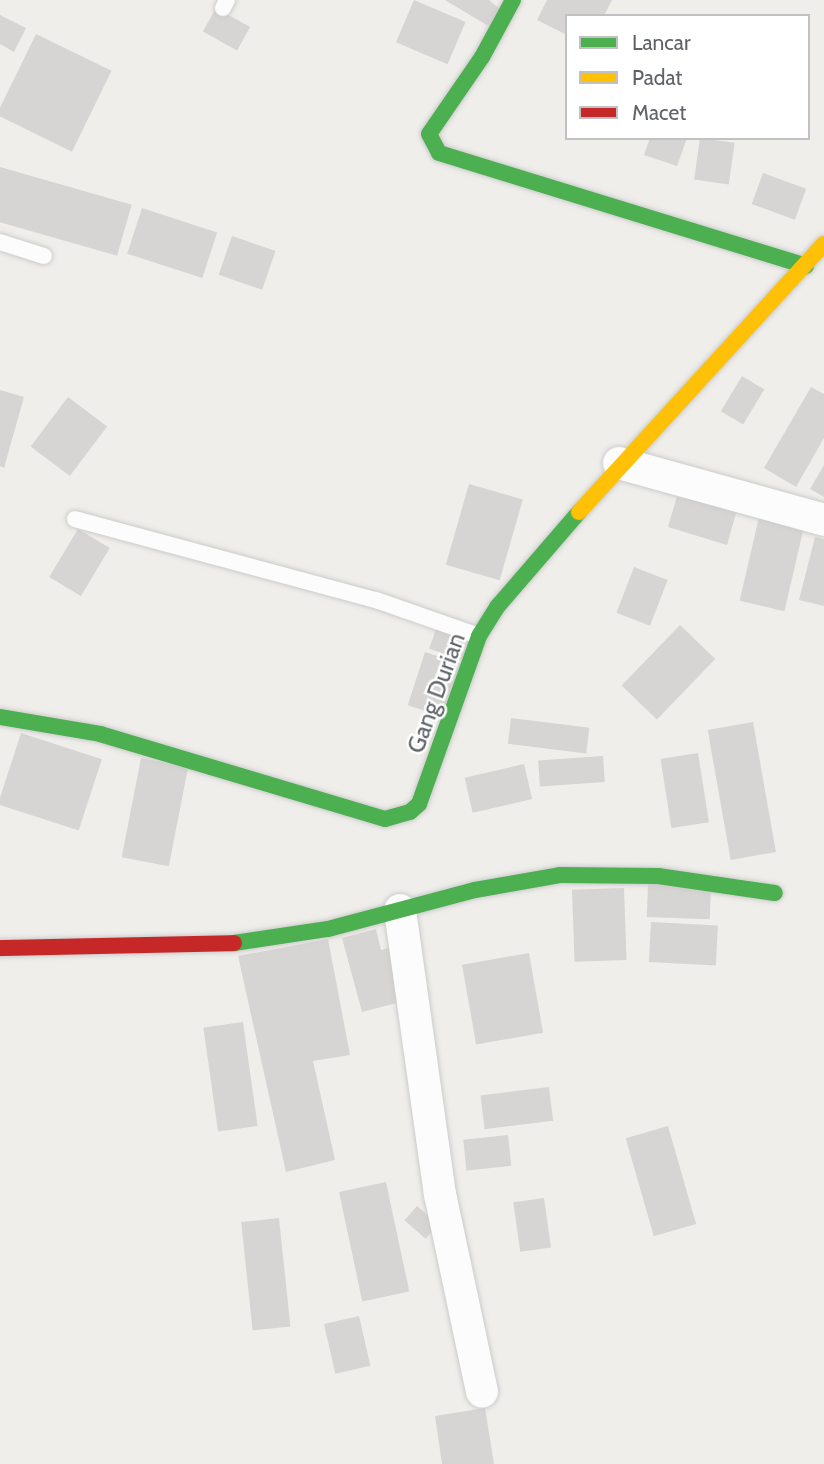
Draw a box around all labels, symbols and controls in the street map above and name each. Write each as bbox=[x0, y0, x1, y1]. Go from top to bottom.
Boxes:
legend bbox=[565, 14, 810, 140]
text: Lancar bbox=[632, 30, 691, 55]
text: Padat bbox=[632, 65, 682, 90]
text: Macet bbox=[632, 100, 686, 125]
street label: Gang Durian bbox=[401, 629, 471, 757]

